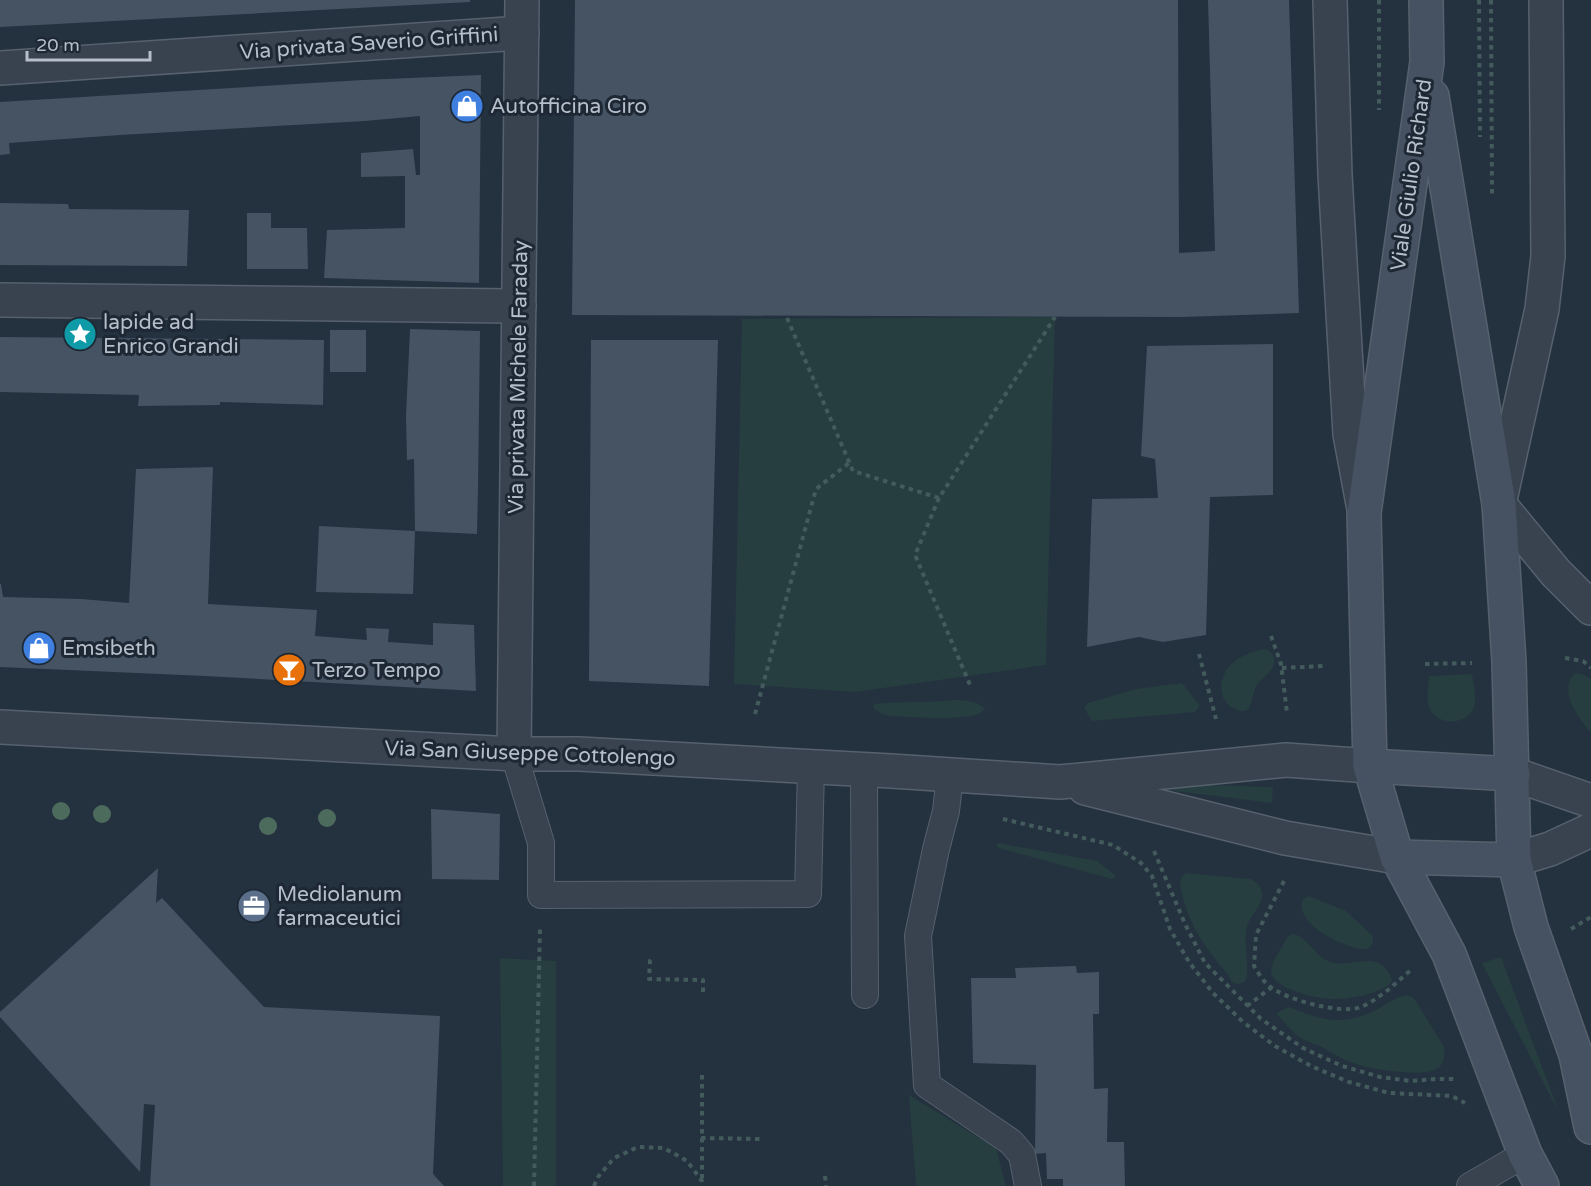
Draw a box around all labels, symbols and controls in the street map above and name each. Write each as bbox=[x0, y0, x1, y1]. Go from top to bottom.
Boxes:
street label: Via privata Saverio Griffini bbox=[239, 22, 499, 65]
scale bar bbox=[27, 24, 150, 62]
text: 20 m bbox=[36, 34, 80, 56]
street label: Viale Giulio Richard bbox=[1386, 78, 1437, 273]
shop icon: Autofficina Ciro bbox=[449, 88, 485, 124]
place label: Autofficina Ciro bbox=[490, 94, 647, 119]
street label: Via privata Michele Faraday bbox=[504, 240, 533, 514]
place label: lapide ad Enrico Grandi bbox=[103, 310, 239, 359]
place icon: lapide ad Enrico Grandi bbox=[62, 316, 98, 352]
shop icon: Emsibeth bbox=[21, 630, 57, 666]
place label: Emsibeth bbox=[62, 636, 156, 661]
bar icon: Terzo Tempo bbox=[271, 652, 307, 688]
place label: Terzo Tempo bbox=[312, 658, 441, 683]
street label: Via San Giuseppe Cottolengo bbox=[384, 736, 676, 771]
place label: Mediolanum farmaceutici bbox=[277, 882, 402, 931]
office icon: Mediolanum farmaceutici bbox=[236, 888, 272, 924]

